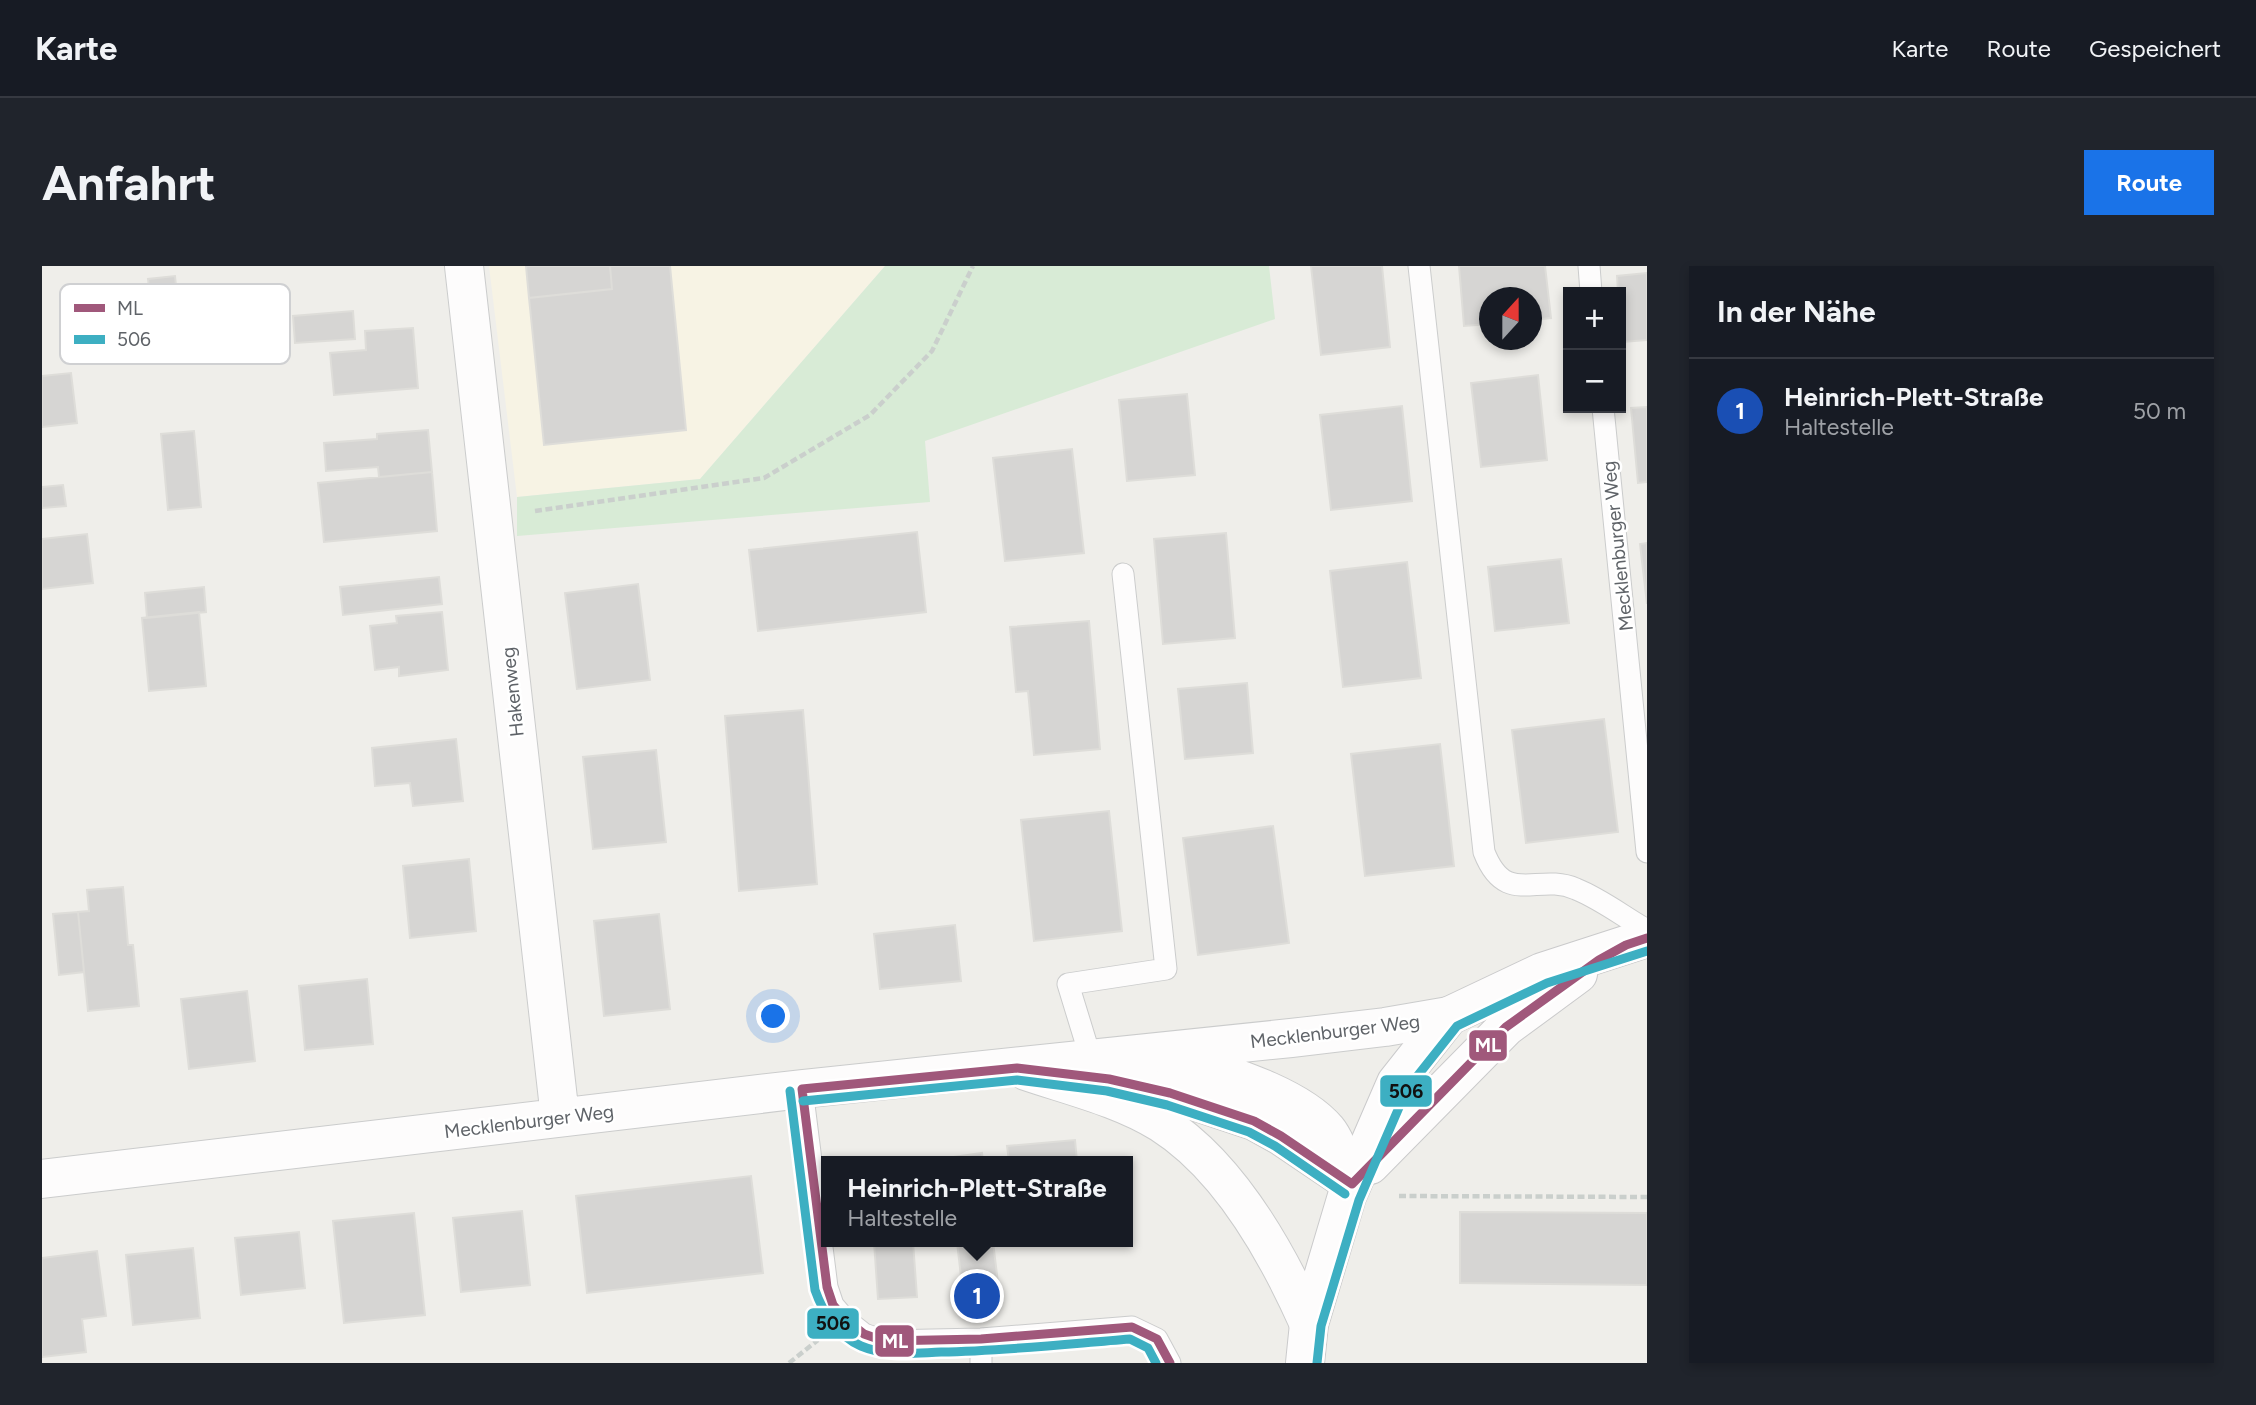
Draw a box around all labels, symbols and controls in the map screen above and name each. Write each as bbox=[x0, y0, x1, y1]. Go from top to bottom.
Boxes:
text: Karte bbox=[35, 29, 117, 68]
text: Karte bbox=[1892, 34, 1948, 63]
text: Route bbox=[1986, 34, 2051, 63]
text: Gespeichert bbox=[2089, 34, 2221, 63]
button: Route bbox=[2084, 150, 2214, 215]
text: Anfahrt bbox=[42, 153, 216, 212]
legend bbox=[60, 284, 290, 364]
north arrow bbox=[1479, 287, 1542, 350]
map controls bbox=[1563, 287, 1626, 413]
button: + bbox=[1563, 287, 1626, 350]
text: In der Nähe bbox=[1717, 293, 1876, 330]
text: ML bbox=[117, 297, 143, 320]
text: 506 bbox=[117, 328, 151, 351]
button: − bbox=[1563, 350, 1626, 413]
text: Heinrich-Plett-Straße bbox=[1784, 381, 2043, 413]
text: 1 bbox=[1735, 397, 1745, 425]
text: 50 m bbox=[2133, 397, 2186, 425]
text: Haltestelle bbox=[1784, 413, 1894, 441]
street label: Mecklenburger Weg bbox=[1597, 460, 1638, 632]
street label: Hakenweg bbox=[496, 646, 529, 738]
your location bbox=[756, 999, 790, 1033]
street label: Mecklenburger Weg bbox=[1249, 1010, 1421, 1053]
line badge: ML bbox=[1468, 1029, 1508, 1062]
text: ML bbox=[1475, 1034, 1501, 1057]
line badge: 506 bbox=[1379, 1074, 1433, 1108]
text: 506 bbox=[1389, 1080, 1423, 1103]
street label: Mecklenburger Weg bbox=[443, 1100, 615, 1143]
popup bbox=[821, 1156, 1133, 1247]
text: Heinrich-Plett-Straße bbox=[847, 1172, 1107, 1204]
text: Haltestelle bbox=[847, 1204, 957, 1232]
pin: 1 bbox=[954, 1270, 1000, 1322]
line badge: 506 bbox=[806, 1307, 860, 1340]
text: 506 bbox=[816, 1312, 850, 1335]
line badge: ML bbox=[874, 1324, 915, 1358]
text: ML bbox=[882, 1330, 908, 1353]

